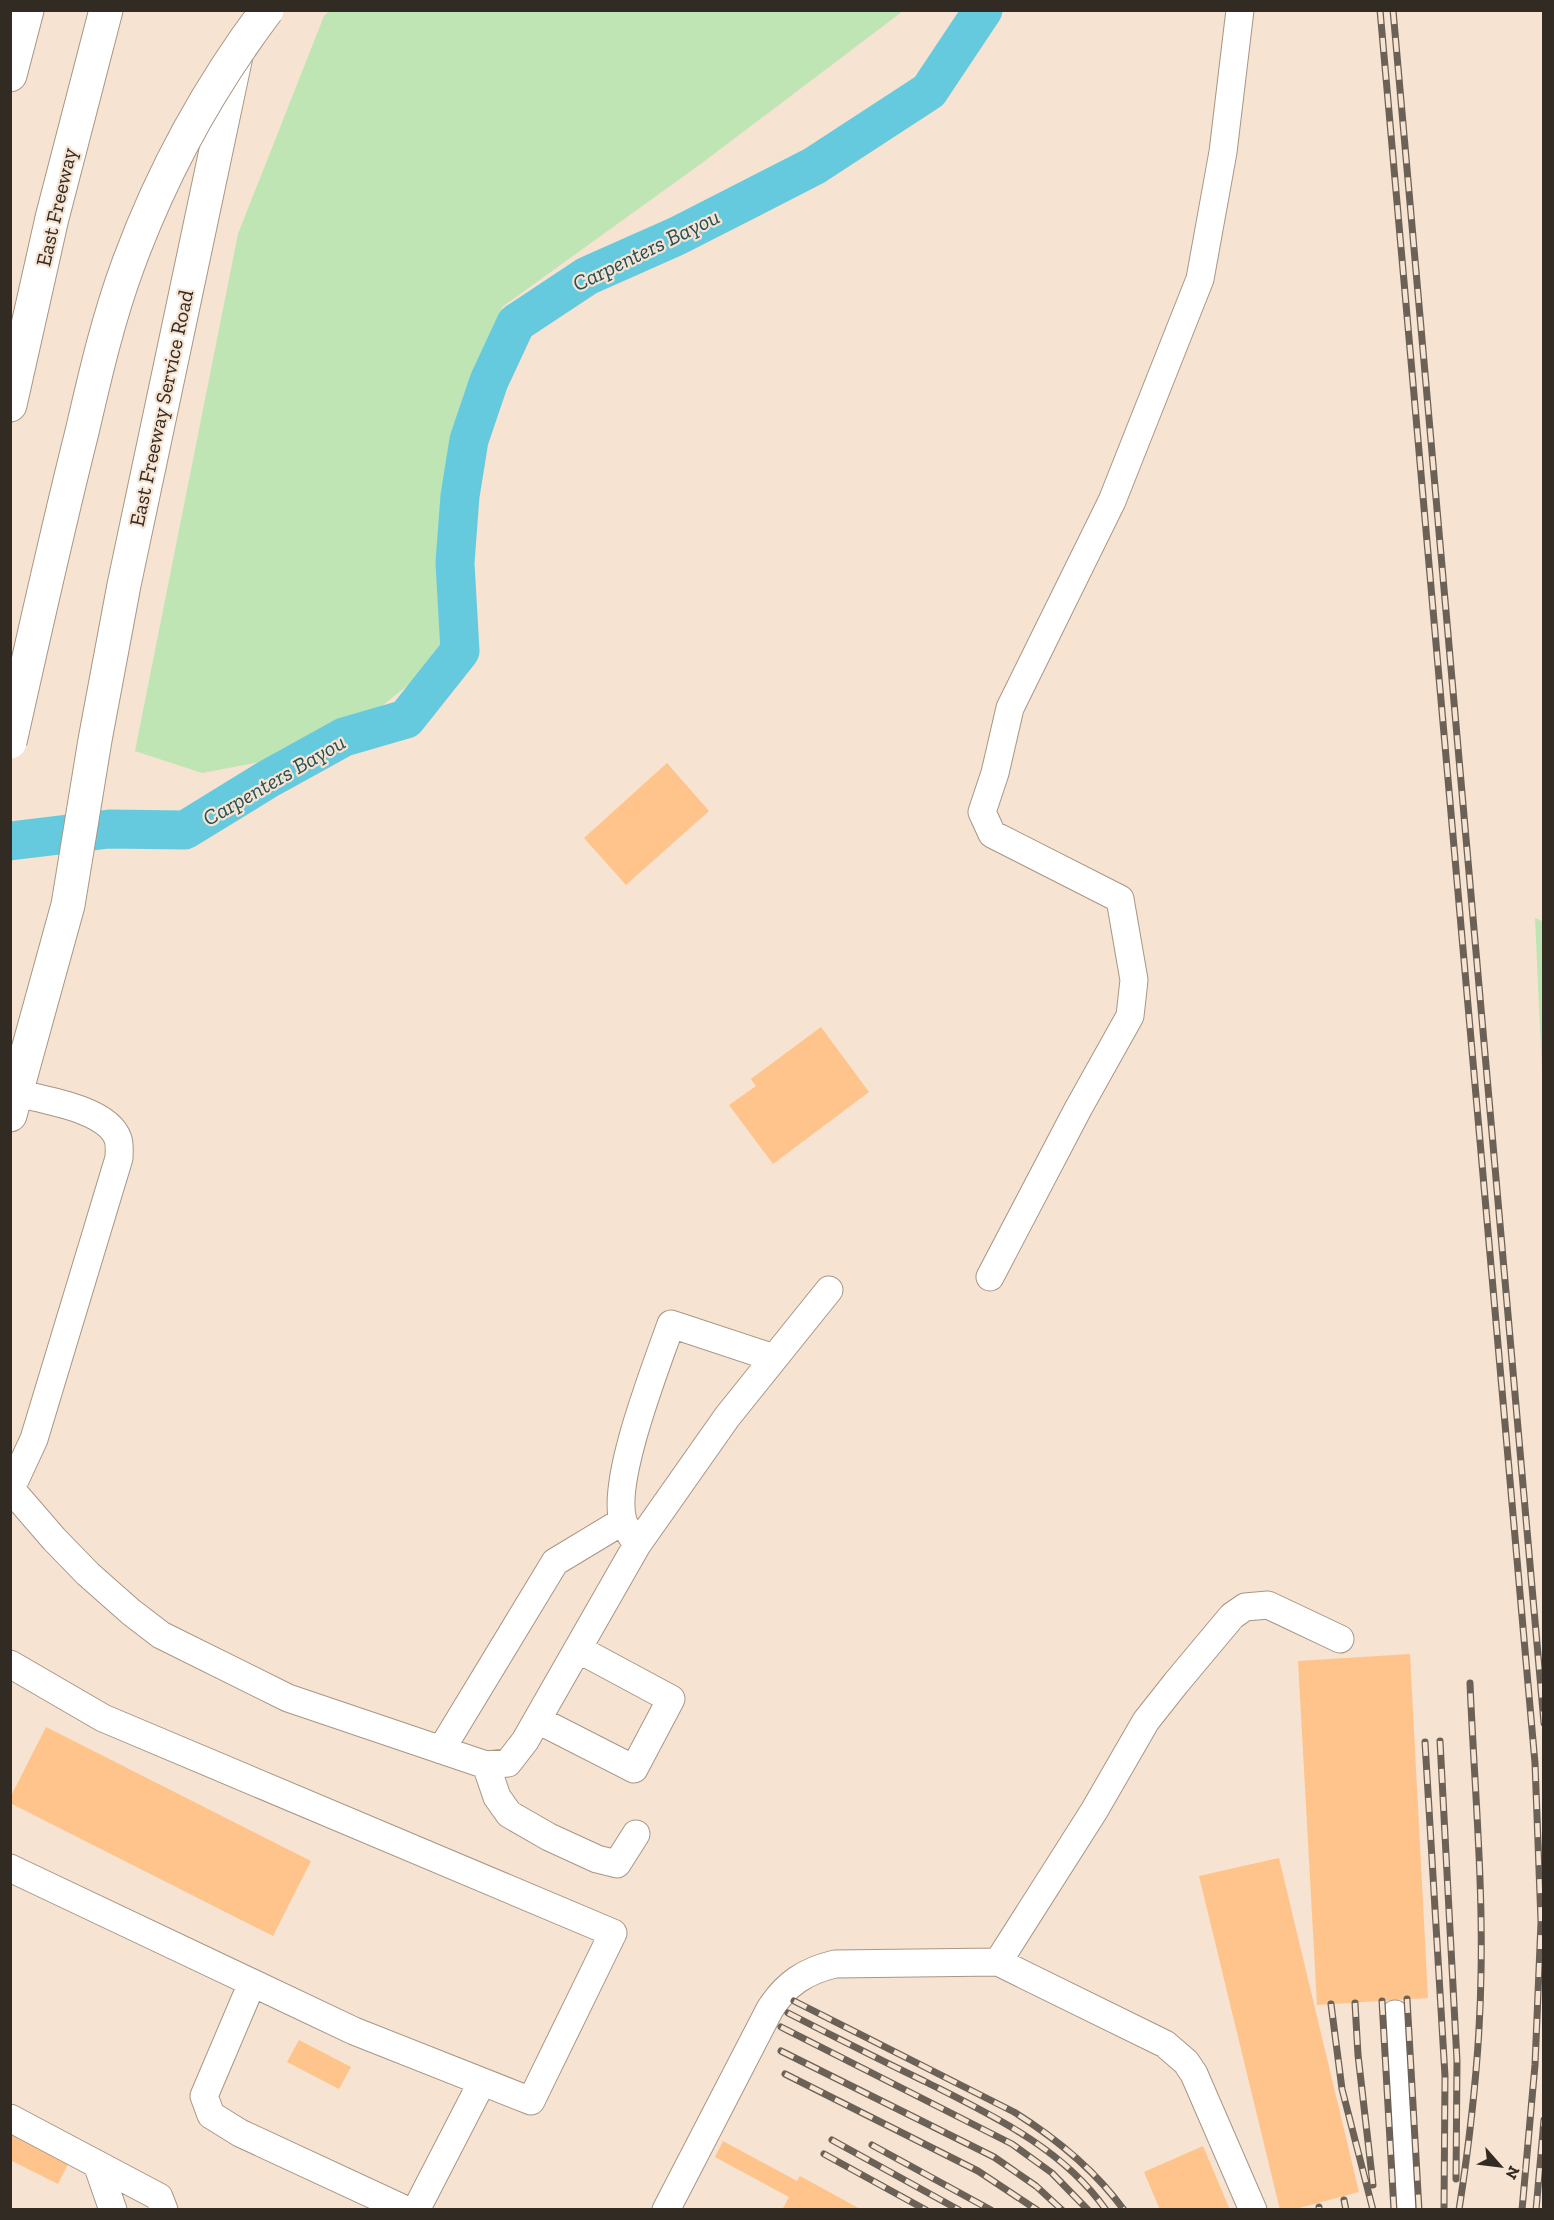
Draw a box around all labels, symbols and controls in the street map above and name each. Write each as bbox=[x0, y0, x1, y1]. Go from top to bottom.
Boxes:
street label: East Freeway bbox=[30, 145, 82, 269]
water label: Carpenters Bayou bbox=[568, 203, 724, 297]
street label: East Freeway Service Road bbox=[124, 287, 198, 528]
water label: Carpenters Bayou bbox=[198, 728, 350, 832]
north arrow bbox=[1470, 2136, 1530, 2196]
text: N bbox=[1502, 2163, 1524, 2183]

